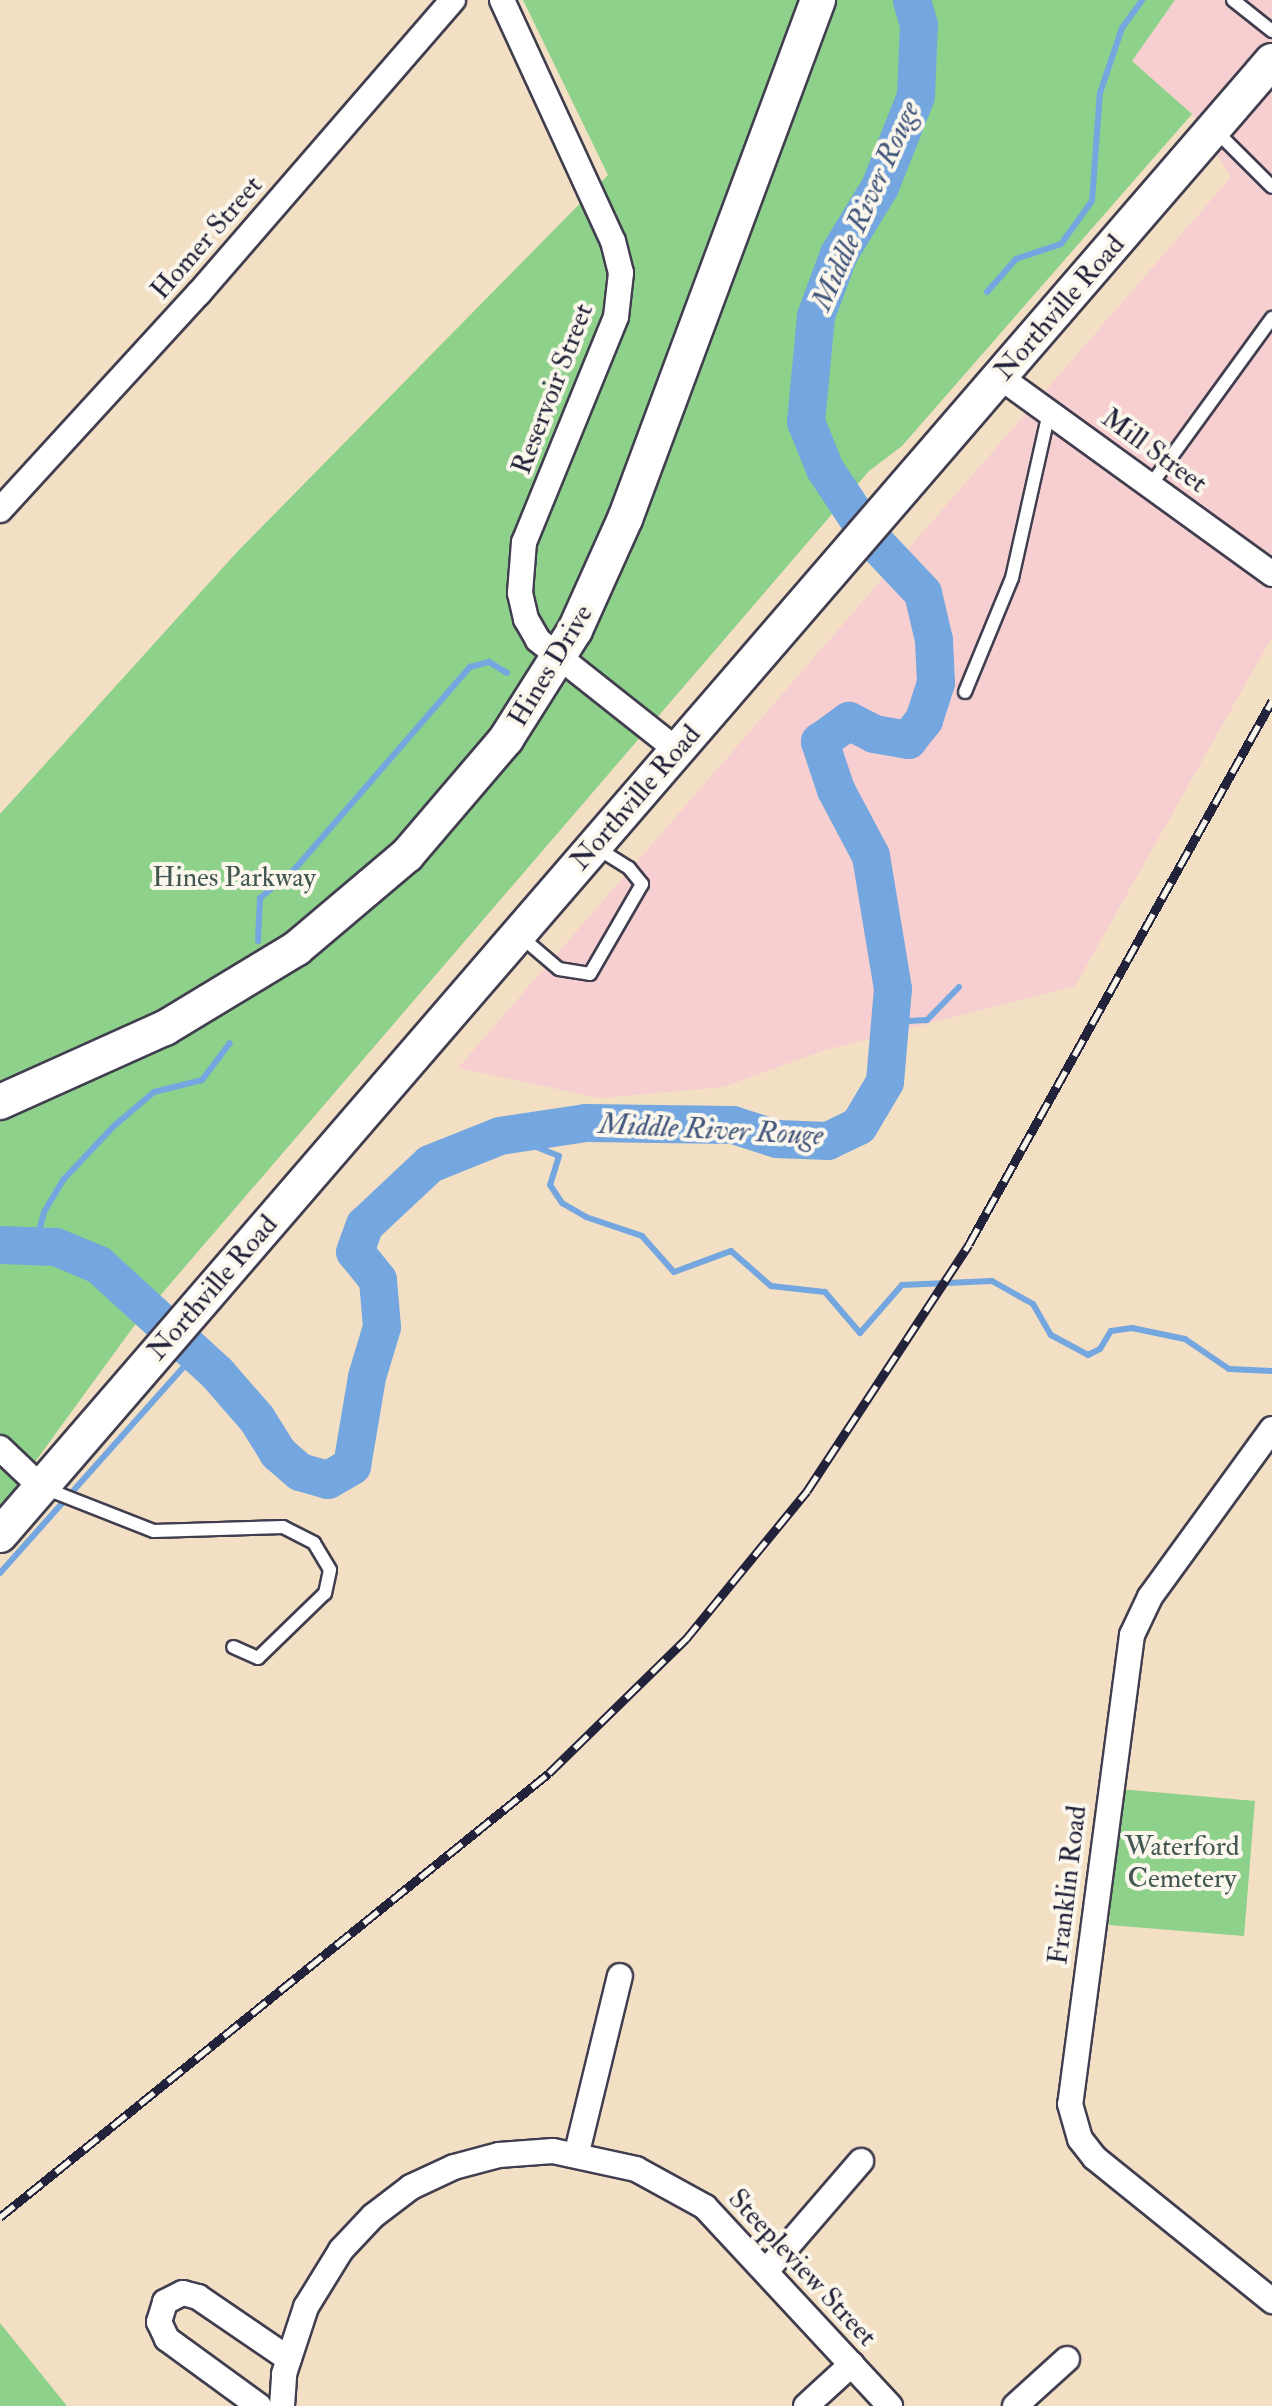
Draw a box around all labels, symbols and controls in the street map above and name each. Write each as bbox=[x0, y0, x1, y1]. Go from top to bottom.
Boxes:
water label: Middle River Rouge bbox=[804, 96, 928, 316]
street label: Homer Street bbox=[144, 169, 270, 307]
street label: Northville Road bbox=[988, 228, 1132, 388]
street label: Reservoir Street bbox=[505, 299, 601, 479]
street label: Mill Street bbox=[1095, 401, 1213, 501]
street label: Hines Drive bbox=[502, 599, 600, 733]
street label: Northville Road bbox=[564, 718, 708, 878]
park label: Hines Parkway bbox=[152, 861, 316, 895]
water label: Middle River Rouge bbox=[598, 1106, 824, 1154]
street label: Northville Road bbox=[141, 1208, 285, 1368]
street label: Franklin Road bbox=[1042, 1803, 1094, 1967]
park label: Waterford Cemetery bbox=[1124, 1830, 1240, 1896]
street label: Steepleview Street bbox=[721, 2182, 883, 2354]

